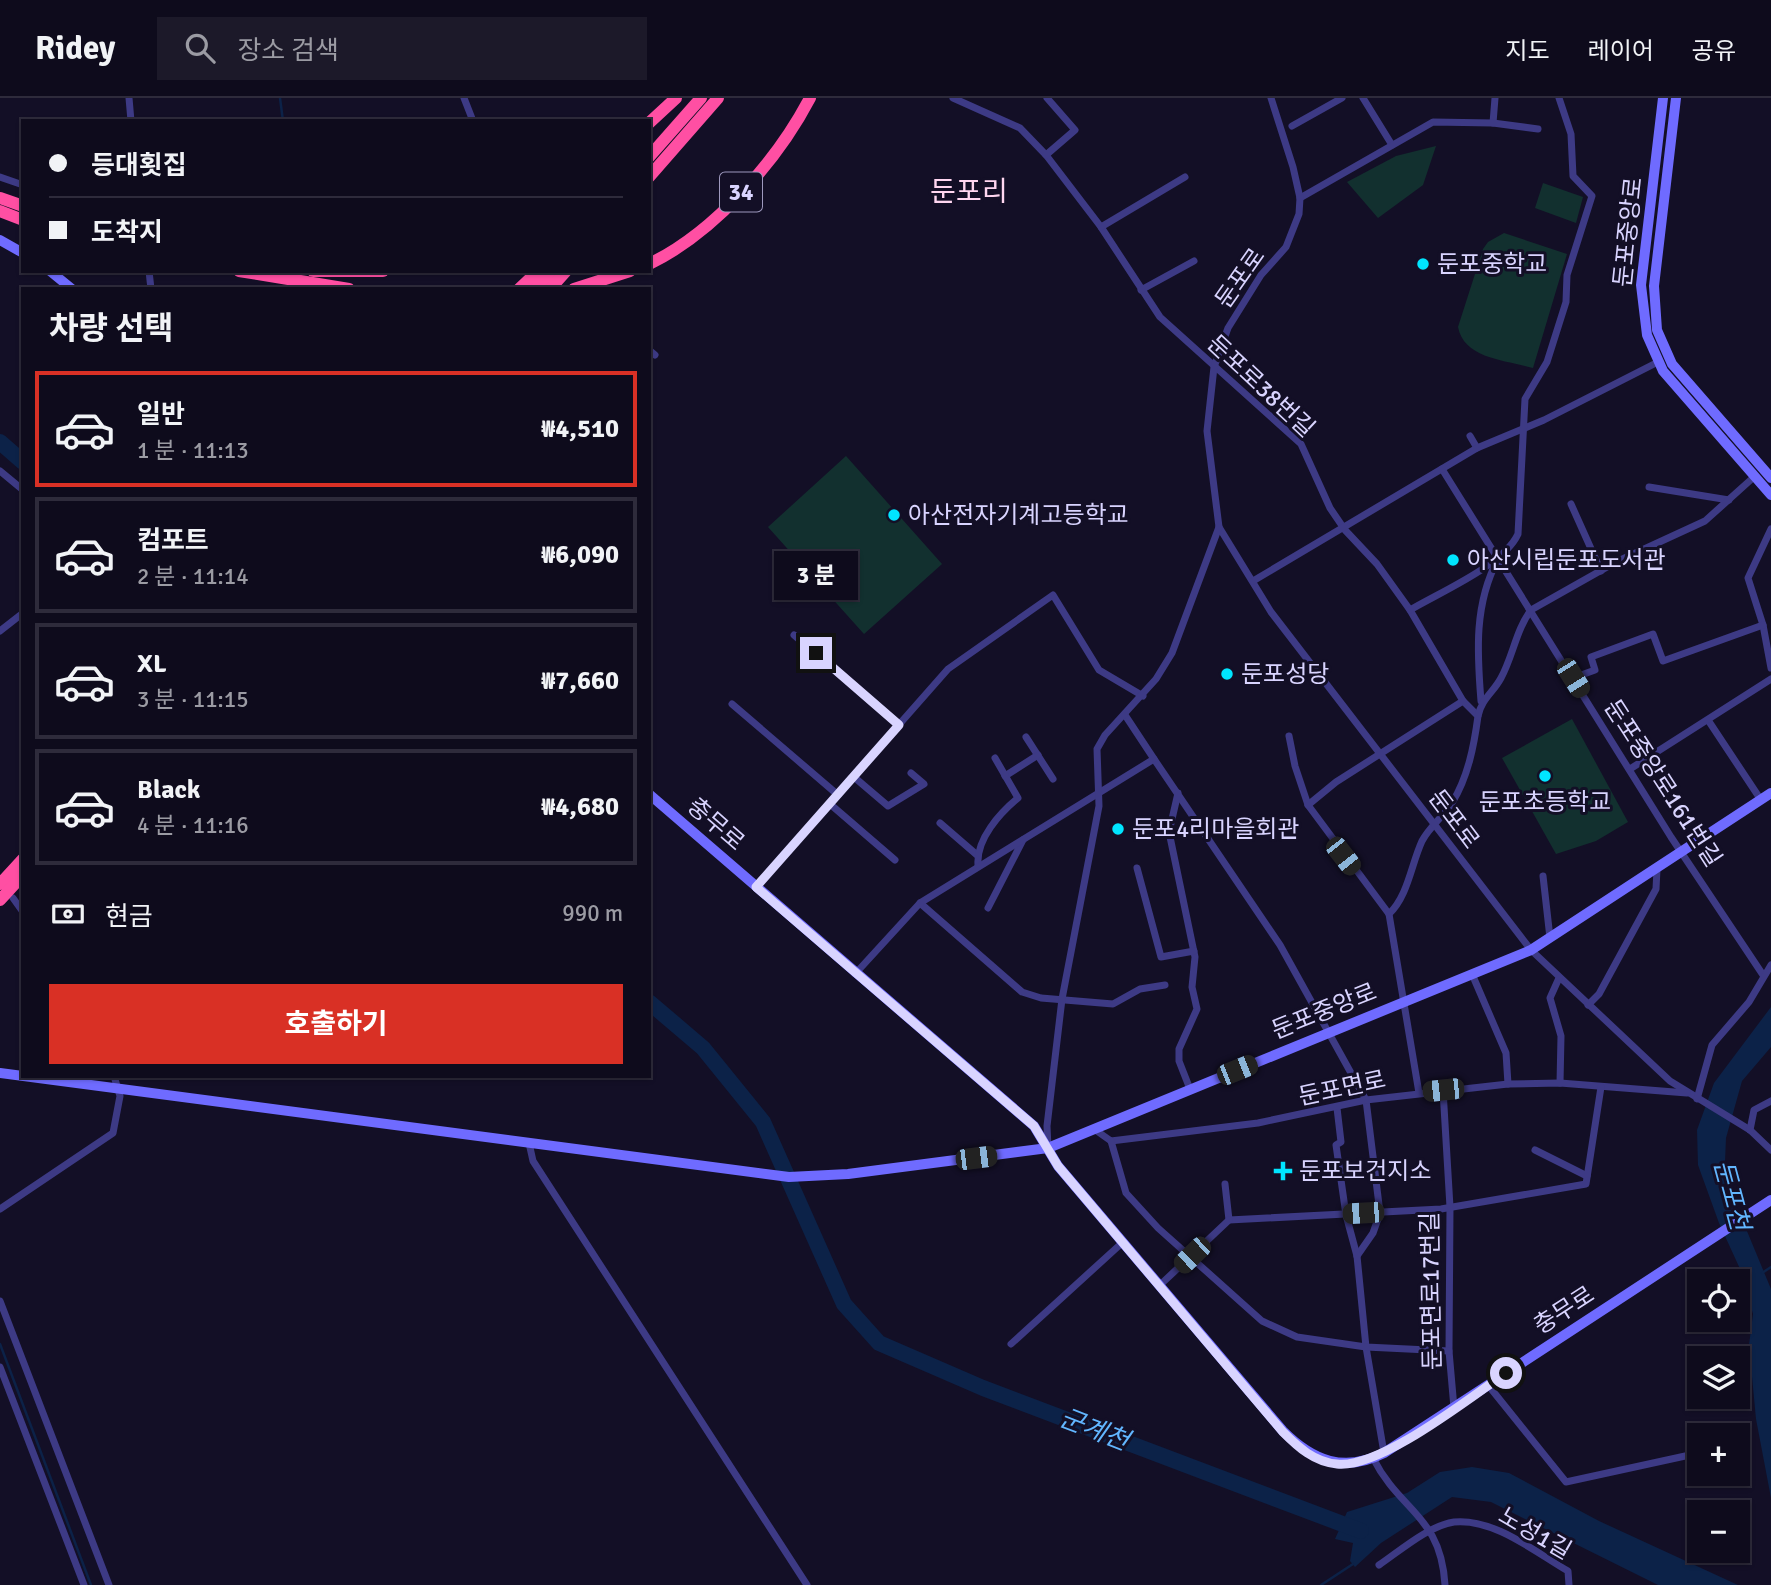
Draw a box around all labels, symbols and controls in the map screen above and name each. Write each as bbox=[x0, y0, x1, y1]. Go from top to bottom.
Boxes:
search box bbox=[157, 17, 647, 80]
text: Ridey bbox=[35, 28, 115, 69]
icon: search bbox=[181, 29, 219, 67]
text: 장소 검색 bbox=[237, 35, 339, 67]
text: 지도 bbox=[1505, 36, 1550, 66]
text: 레이어 bbox=[1588, 36, 1654, 66]
text: 공유 bbox=[1692, 36, 1736, 66]
text: 등대횟집 bbox=[91, 150, 187, 182]
road number: 34 bbox=[720, 172, 762, 212]
district label: 둔포리 bbox=[930, 175, 1008, 209]
street label: 둔포중앙로 bbox=[1607, 176, 1649, 288]
text: 도착지 bbox=[91, 217, 163, 249]
street label: 둔포로 bbox=[1209, 242, 1271, 314]
place label: 둔포중학교 bbox=[1437, 249, 1547, 279]
marker: 둔포중학교 bbox=[1415, 256, 1431, 272]
text: 차량 선택 bbox=[49, 309, 174, 348]
street label: 둔포로38번길 bbox=[1201, 329, 1321, 443]
icon: car bbox=[53, 398, 116, 461]
text: 일반 bbox=[137, 399, 185, 431]
text: ₩4,510 bbox=[541, 413, 619, 445]
text: 1 분 · 11:13 bbox=[137, 436, 249, 465]
place label: 아산전자기계고등학교 bbox=[908, 500, 1129, 530]
marker: 아산전자기계고등학교 bbox=[886, 507, 902, 523]
icon: car bbox=[53, 524, 116, 587]
text: 컴포트 bbox=[137, 525, 209, 557]
text: ₩6,090 bbox=[541, 539, 619, 571]
place label: 아산시립둔포도서관 bbox=[1467, 545, 1666, 575]
callout: 3 분 bbox=[774, 552, 858, 601]
marker: 아산시립둔포도서관 bbox=[1445, 552, 1461, 568]
text: 3 분 bbox=[797, 561, 835, 590]
text: 2 분 · 11:14 bbox=[137, 562, 249, 591]
route end bbox=[800, 637, 832, 669]
text: XL bbox=[137, 648, 167, 680]
icon: car bbox=[53, 650, 116, 713]
car bbox=[1553, 655, 1594, 701]
place label: 둔포성당 bbox=[1241, 659, 1329, 689]
text: ₩7,660 bbox=[541, 665, 619, 697]
marker: 둔포성당 bbox=[1219, 666, 1235, 682]
text: 3 분 · 11:15 bbox=[137, 685, 249, 714]
street label: 둔포중앙로161번길 bbox=[1598, 694, 1728, 872]
marker: 둔포초등학교 bbox=[1537, 768, 1553, 784]
text: Black bbox=[137, 774, 200, 806]
icon: car bbox=[53, 776, 116, 839]
street label: 둔포로 bbox=[1422, 784, 1486, 854]
place label: 둔포초등학교 bbox=[1479, 787, 1611, 817]
text: ₩4,680 bbox=[541, 791, 619, 823]
street label: 충무로 bbox=[681, 791, 751, 857]
text: 4 분 · 11:16 bbox=[137, 811, 249, 840]
place label: 둔포4리마을회관 bbox=[1132, 814, 1300, 844]
marker: 둔포4리마을회관 bbox=[1110, 821, 1126, 837]
car bbox=[1322, 833, 1365, 879]
icon: cash bbox=[49, 895, 87, 933]
text: 990 m bbox=[562, 899, 623, 928]
text: 현금 bbox=[105, 901, 153, 933]
street label: 둔포중앙로 bbox=[1267, 976, 1381, 1046]
button: 호출하기 bbox=[49, 984, 623, 1064]
car bbox=[1214, 1052, 1261, 1088]
street label: 둔포면로 bbox=[1296, 1064, 1388, 1112]
car bbox=[1422, 1077, 1465, 1103]
car bbox=[954, 1145, 999, 1171]
place label: 둔포보건지소 bbox=[1299, 1156, 1431, 1186]
water label: 둔포천 bbox=[1706, 1156, 1757, 1237]
marker: 둔포보건지소 bbox=[1273, 1161, 1293, 1181]
car bbox=[1342, 1201, 1385, 1225]
street label: 둔포면로17번길 bbox=[1415, 1212, 1447, 1370]
car bbox=[1170, 1233, 1215, 1277]
map controls bbox=[1687, 1269, 1750, 1563]
button: locate bbox=[1687, 1269, 1750, 1332]
street label: 충무로 bbox=[1528, 1279, 1600, 1341]
button: layers bbox=[1687, 1346, 1750, 1409]
route start bbox=[1490, 1357, 1522, 1389]
water label: 군계천 bbox=[1055, 1402, 1136, 1459]
button: + bbox=[1687, 1423, 1750, 1486]
street label: 노성1길 bbox=[1493, 1500, 1577, 1566]
button: − bbox=[1687, 1500, 1750, 1563]

